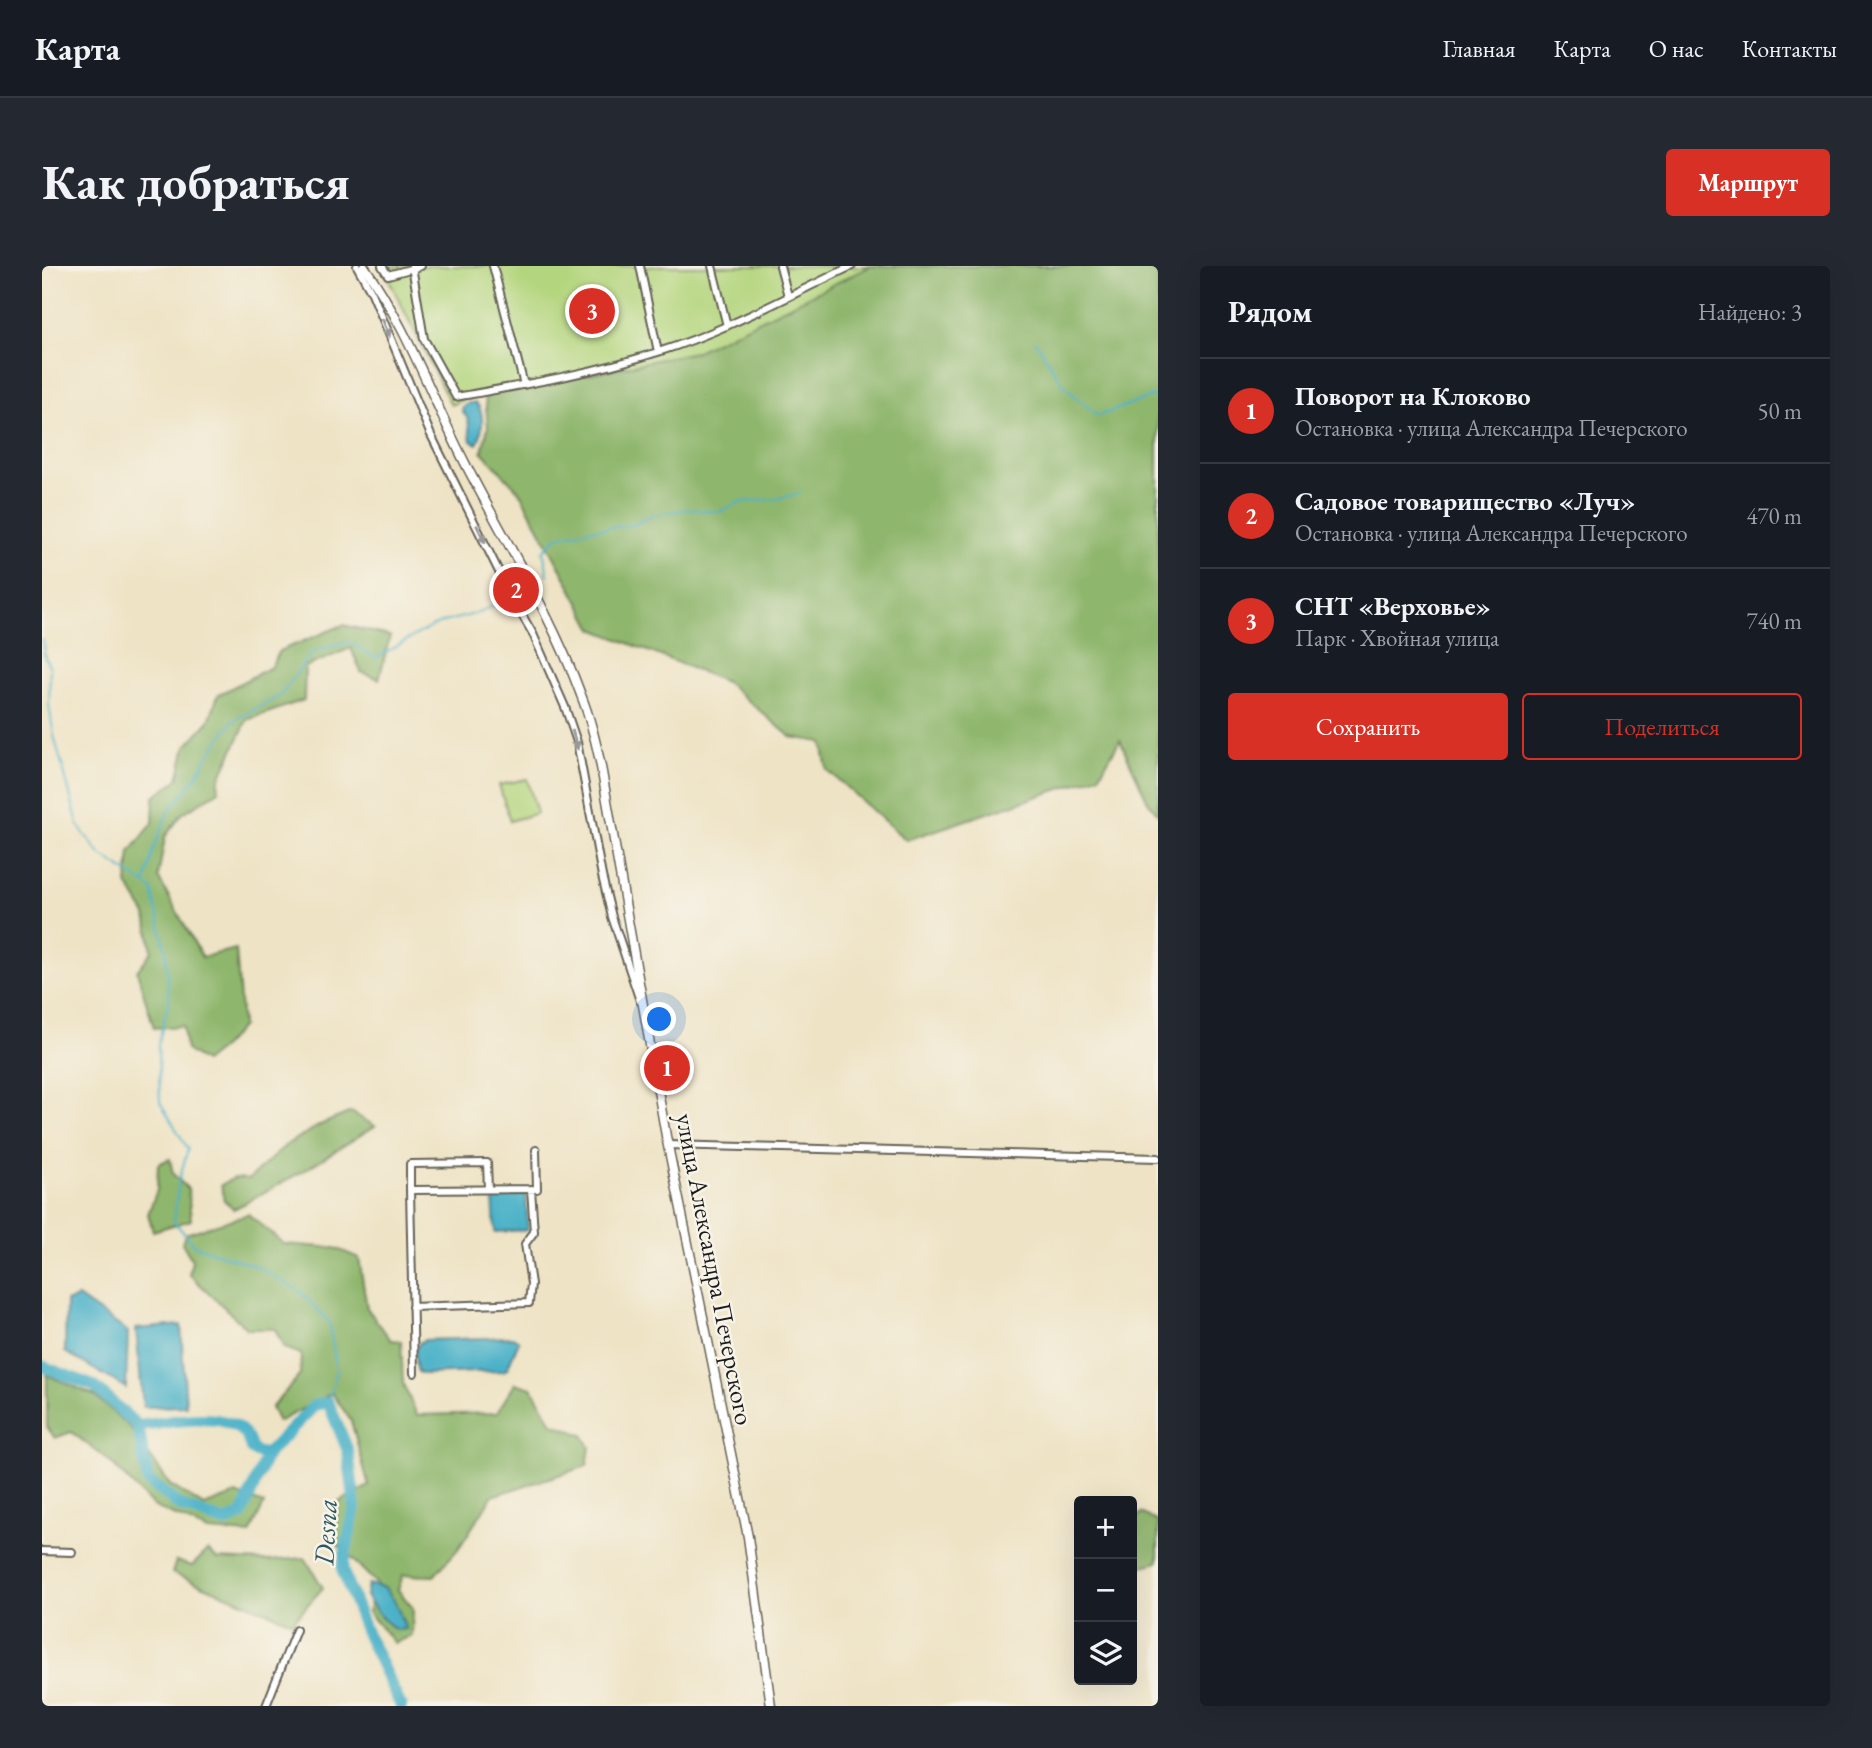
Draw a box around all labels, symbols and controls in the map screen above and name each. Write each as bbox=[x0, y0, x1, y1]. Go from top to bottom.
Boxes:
text: Карта bbox=[35, 27, 120, 70]
text: Главная bbox=[1442, 33, 1516, 64]
text: Карта bbox=[1554, 33, 1611, 64]
text: О нас bbox=[1649, 33, 1704, 64]
text: Контакты bbox=[1742, 33, 1837, 64]
button: Маршрут bbox=[1666, 149, 1830, 216]
text: Как добраться bbox=[42, 150, 350, 214]
pin: 3 bbox=[569, 285, 615, 337]
text: Рядом bbox=[1228, 292, 1312, 331]
text: Найдено: 3 bbox=[1698, 297, 1802, 327]
one-way arrow bbox=[381, 317, 392, 338]
text: Поворот на Клоково bbox=[1295, 379, 1531, 413]
text: 1 bbox=[1245, 396, 1257, 426]
text: 50 m bbox=[1757, 396, 1802, 426]
text: Остановка · улица Александра Печерского bbox=[1295, 413, 1688, 443]
text: Садовое товарищество «Луч» bbox=[1295, 484, 1635, 518]
text: 2 bbox=[1245, 501, 1257, 531]
text: 470 m bbox=[1746, 501, 1802, 531]
text: Остановка · улица Александра Печерского bbox=[1295, 518, 1688, 548]
one-way arrow bbox=[475, 524, 487, 544]
pin: 2 bbox=[493, 564, 539, 616]
text: СНТ «Верховье» bbox=[1295, 589, 1491, 623]
text: 3 bbox=[1245, 606, 1257, 636]
text: 740 m bbox=[1746, 606, 1802, 636]
text: Парк · Хвойная улица bbox=[1295, 623, 1499, 653]
button: Сохранить bbox=[1228, 693, 1508, 760]
button: Поделиться bbox=[1522, 693, 1802, 760]
one-way arrow bbox=[571, 730, 581, 751]
your location bbox=[642, 1002, 676, 1036]
pin: 1 bbox=[644, 1042, 690, 1094]
street label: улица Александра Печерского bbox=[668, 1110, 762, 1428]
map controls bbox=[1074, 1496, 1137, 1685]
button: + bbox=[1074, 1496, 1137, 1559]
water label: Desna bbox=[305, 1498, 345, 1567]
button: − bbox=[1074, 1559, 1137, 1622]
button: layers bbox=[1074, 1622, 1137, 1685]

